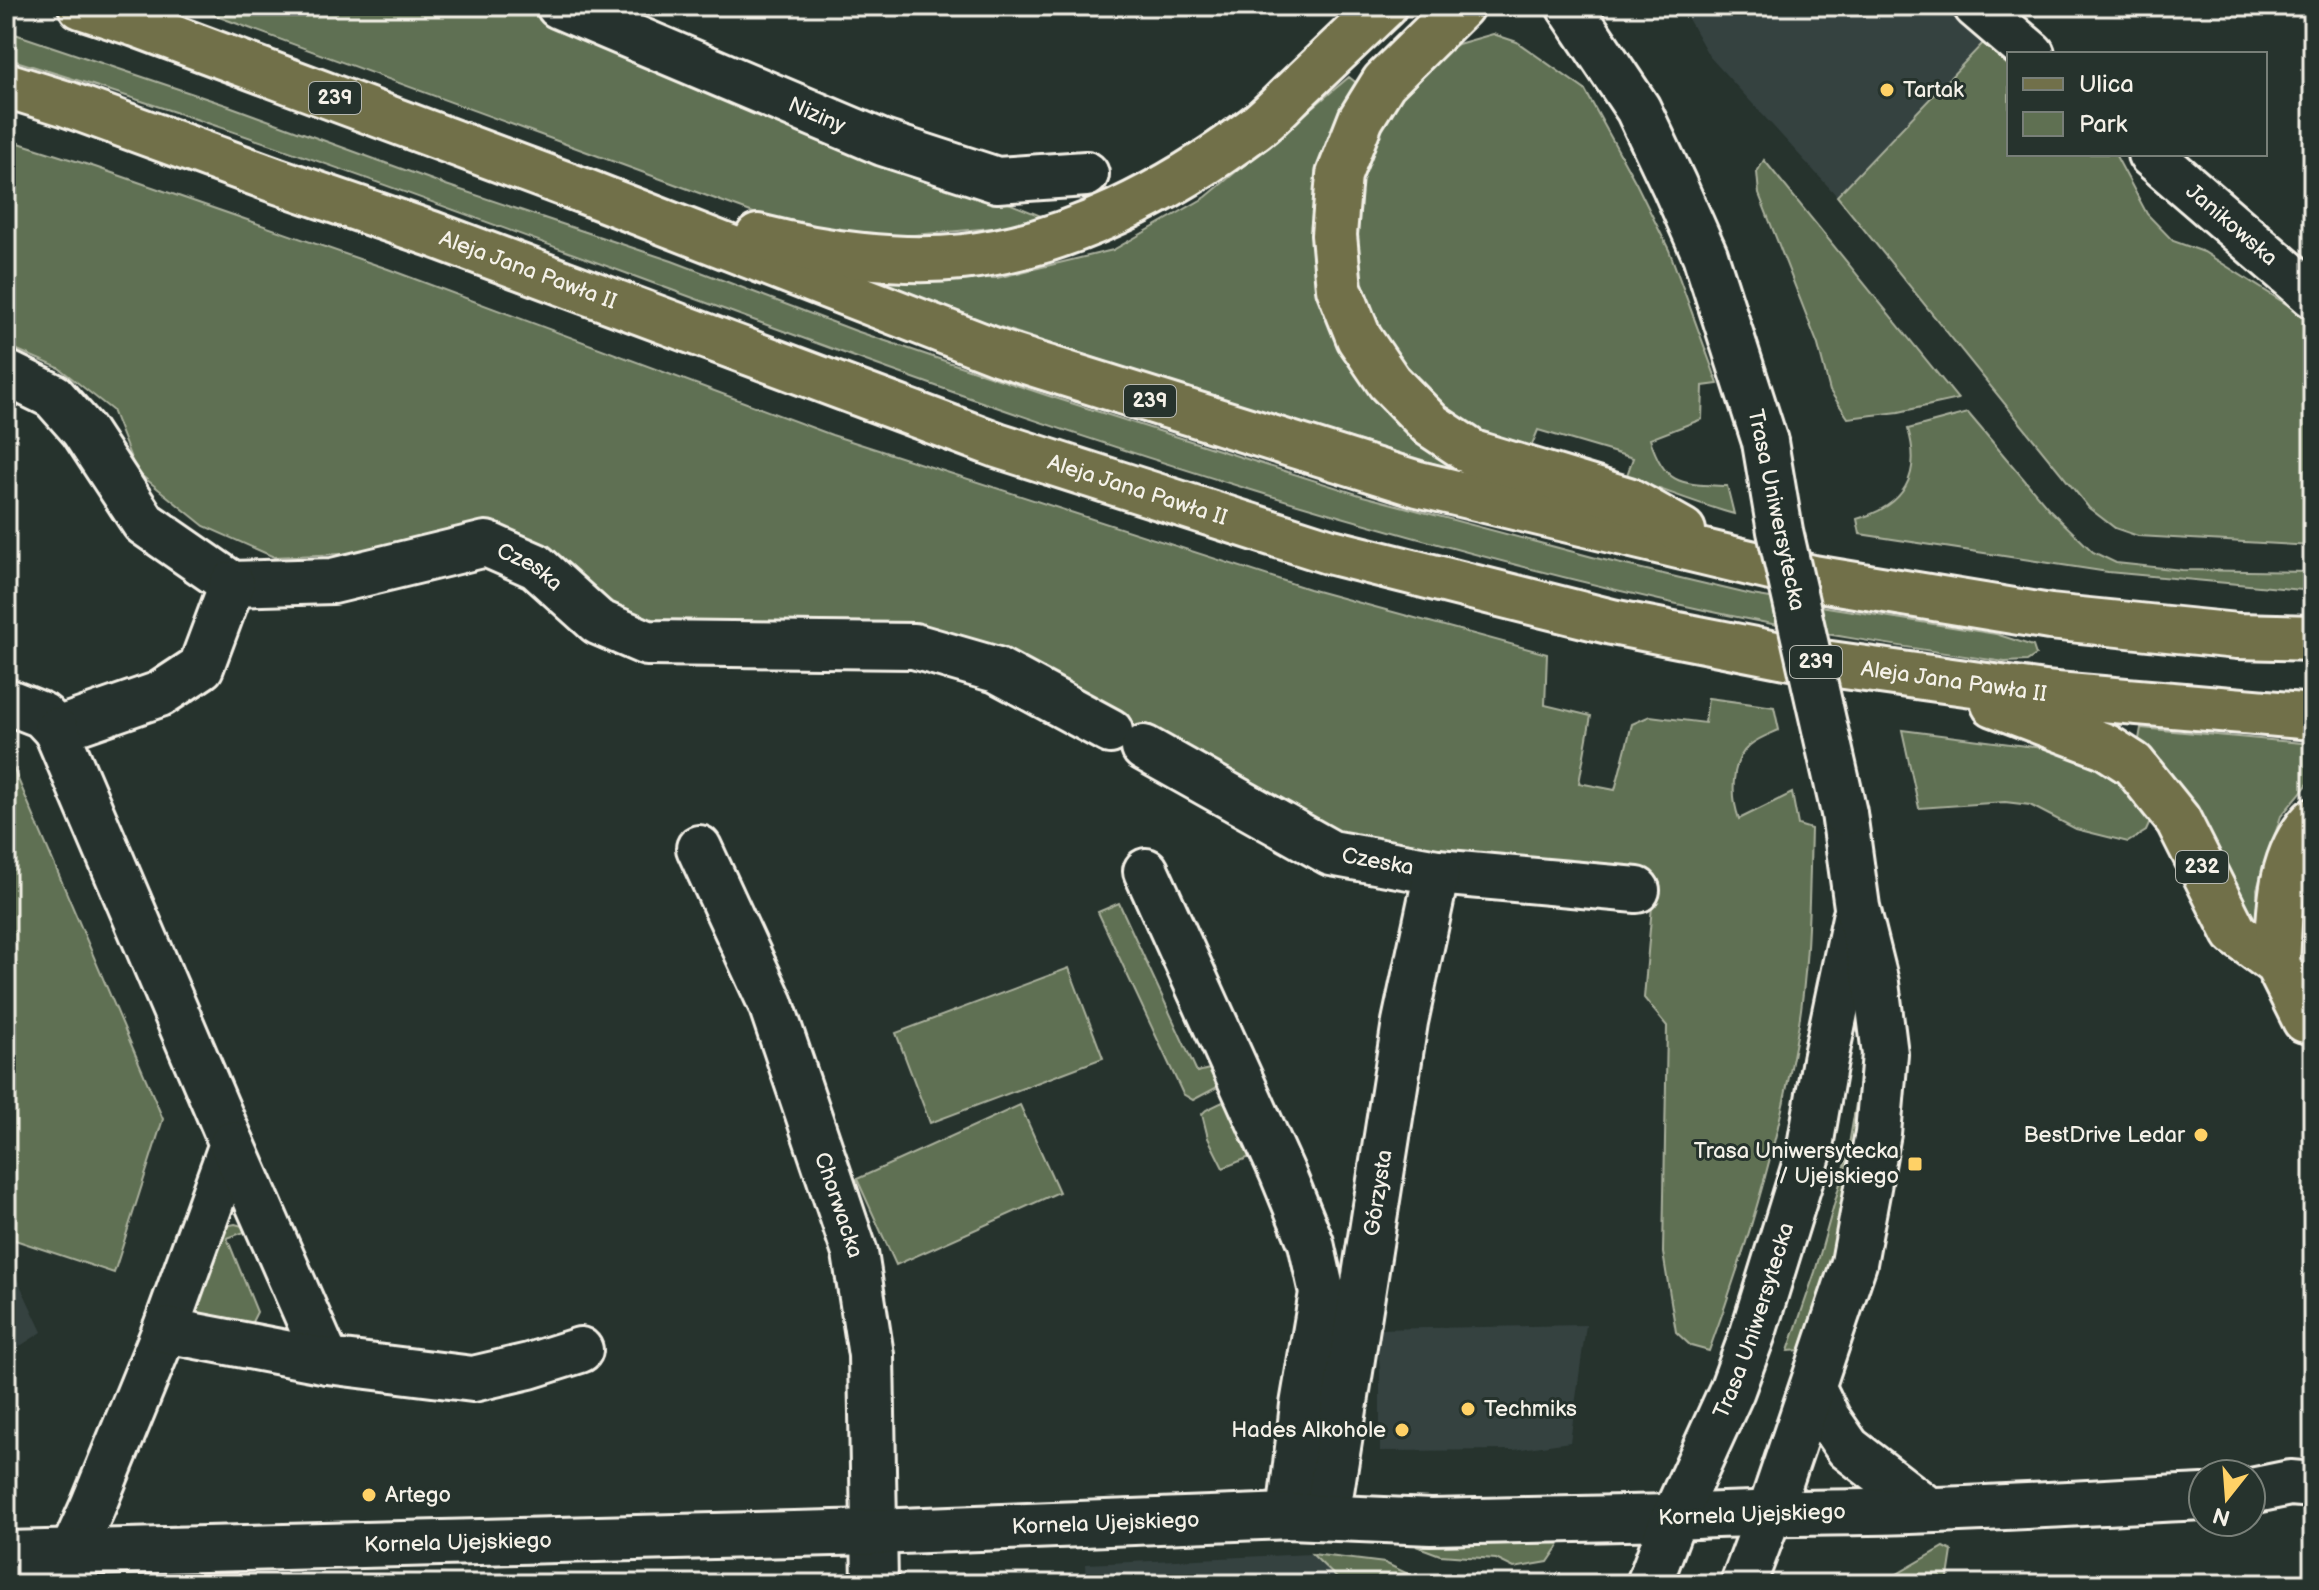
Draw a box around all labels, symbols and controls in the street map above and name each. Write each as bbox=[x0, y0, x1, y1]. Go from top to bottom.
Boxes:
legend bbox=[2007, 52, 2267, 156]
text: Ulica bbox=[2079, 70, 2134, 99]
place label: Tartak bbox=[1903, 77, 1964, 104]
marker: Tartak bbox=[1878, 81, 1896, 99]
road number: 239 bbox=[309, 82, 361, 114]
street label: Niziny bbox=[784, 91, 850, 139]
text: Park bbox=[2079, 110, 2127, 139]
street label: Janikowska bbox=[2180, 178, 2283, 272]
street label: Aleja Jana Pawła II bbox=[436, 225, 621, 315]
road number: 239 bbox=[1124, 385, 1176, 417]
street label: Trasa Uniwersytecka bbox=[1741, 407, 1811, 613]
street label: Aleja Jana Pawła II bbox=[1044, 449, 1231, 531]
street label: Czeska bbox=[493, 537, 568, 597]
road number: 239 bbox=[1790, 646, 1842, 678]
street label: Aleja Jana Pawła II bbox=[1859, 655, 2049, 708]
street label: Czeska bbox=[1340, 842, 1416, 881]
road number: 232 bbox=[2176, 851, 2228, 883]
place label: BestDrive Ledar bbox=[2024, 1122, 2186, 1149]
marker: BestDrive Ledar bbox=[2192, 1126, 2210, 1144]
place label: Trasa Uniwersytecka / Ujejskiego bbox=[1694, 1138, 1899, 1190]
street label: Górzysta bbox=[1358, 1148, 1398, 1238]
street label: Chorwacka bbox=[808, 1149, 869, 1261]
marker: Trasa Uniwersytecka / Ujejskiego bbox=[1906, 1155, 1924, 1173]
street label: Trasa Uniwersytecka bbox=[1707, 1219, 1800, 1423]
place label: Techmiks bbox=[1484, 1396, 1577, 1423]
marker: Techmiks bbox=[1459, 1400, 1477, 1418]
place label: Hades Alkohole bbox=[1231, 1417, 1386, 1444]
marker: Hades Alkohole bbox=[1393, 1421, 1411, 1439]
north arrow bbox=[2187, 1458, 2267, 1538]
place label: Artego bbox=[385, 1482, 451, 1509]
marker: Artego bbox=[360, 1486, 378, 1504]
street label: Kornela Ujejskiego bbox=[1658, 1498, 1846, 1532]
text: N bbox=[2210, 1500, 2233, 1531]
street label: Kornela Ujejskiego bbox=[1011, 1506, 1200, 1540]
street label: Kornela Ujejskiego bbox=[364, 1527, 552, 1558]

